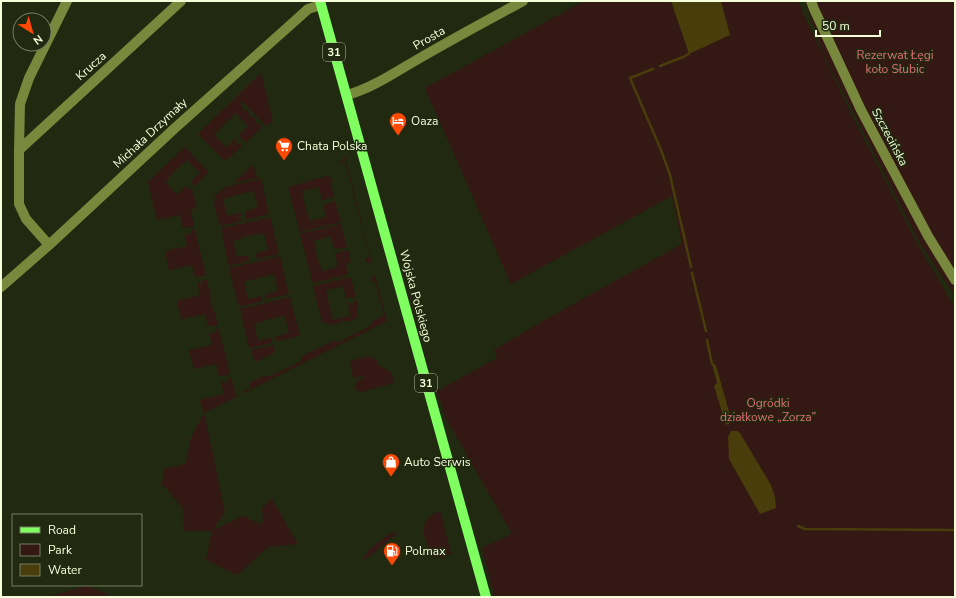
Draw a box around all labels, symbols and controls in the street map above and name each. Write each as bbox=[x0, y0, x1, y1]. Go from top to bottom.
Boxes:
north arrow bbox=[12, 12, 52, 52]
scale bar bbox=[816, 12, 880, 38]
text: 50 m bbox=[822, 18, 850, 34]
street label: Prosta bbox=[410, 22, 448, 54]
text: N bbox=[30, 31, 46, 48]
road number: 31 bbox=[323, 43, 345, 61]
park label: Rezerwat Łęgi koło Słubic bbox=[857, 47, 934, 77]
street label: Krucza bbox=[72, 48, 110, 84]
street label: Michała Drzymały bbox=[109, 94, 191, 172]
street label: Szczecińska bbox=[868, 105, 912, 169]
hotel icon: Oaza bbox=[388, 111, 408, 136]
place label: Oaza bbox=[411, 113, 438, 129]
supermarket icon: Chata Polska bbox=[274, 136, 294, 161]
place label: Chata Polska bbox=[297, 138, 367, 154]
street label: Wojska Polskiego bbox=[396, 248, 436, 344]
road number: 31 bbox=[415, 374, 437, 392]
park label: Ogródki działkowe „Zorza” bbox=[720, 395, 816, 425]
shop icon: Auto Serwis bbox=[381, 452, 401, 477]
place label: Auto Serwis bbox=[404, 454, 471, 470]
legend bbox=[12, 514, 142, 586]
text: Road bbox=[48, 522, 76, 538]
fuel station icon: Polmax bbox=[382, 541, 402, 566]
text: Park bbox=[48, 542, 73, 558]
place label: Polmax bbox=[405, 543, 446, 559]
text: Water bbox=[48, 562, 82, 578]

